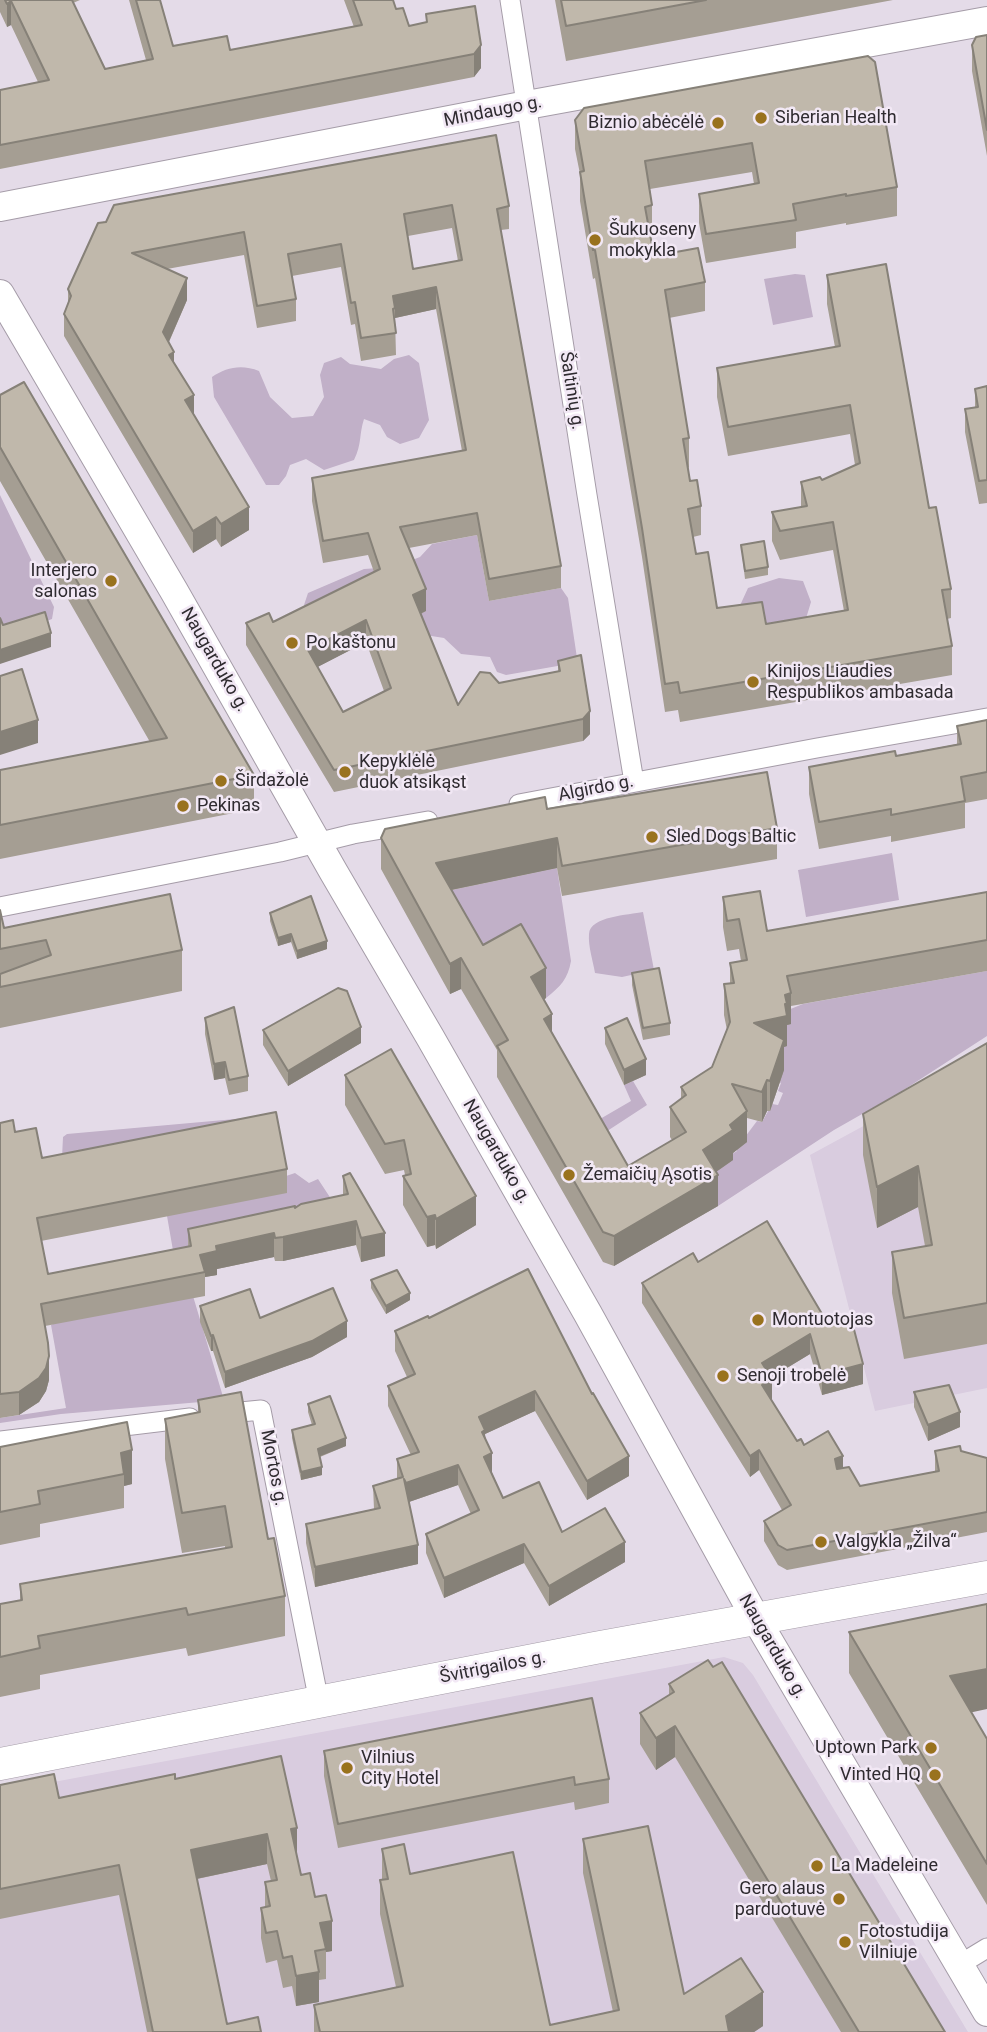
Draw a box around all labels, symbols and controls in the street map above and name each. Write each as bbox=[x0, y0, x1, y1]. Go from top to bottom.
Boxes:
street label: Mindaugo g. bbox=[442, 92, 544, 132]
place label: Siberian Health bbox=[775, 107, 897, 129]
marker: Siberian Health bbox=[753, 110, 769, 126]
place label: Biznio abėcėlė bbox=[588, 112, 704, 134]
marker: Biznio abėcėlė bbox=[710, 115, 726, 131]
place label: Šukuoseny mokykla bbox=[609, 219, 696, 262]
marker: Šukuoseny mokykla bbox=[587, 232, 603, 248]
street label: Šaltinių g. bbox=[554, 350, 588, 432]
place label: Interjero salonas bbox=[31, 560, 97, 602]
marker: Interjero salonas bbox=[103, 573, 119, 589]
street label: Naugarduko g. bbox=[175, 604, 253, 716]
place label: Po kaštonu bbox=[306, 632, 396, 654]
marker: Po kaštonu bbox=[284, 635, 300, 651]
place label: Kinijos Liaudies Respublikos ambasada bbox=[767, 661, 953, 704]
marker: Kinijos Liaudies Respublikos ambasada bbox=[745, 674, 761, 690]
place label: Kepyklėlė duok atsikąst bbox=[359, 751, 466, 794]
marker: Kepyklėlė duok atsikąst bbox=[337, 764, 353, 780]
place label: Širdažolė bbox=[235, 770, 309, 792]
street label: Algirdo g. bbox=[557, 771, 635, 807]
marker: Širdažolė bbox=[213, 773, 229, 789]
place label: Pekinas bbox=[197, 795, 260, 817]
marker: Pekinas bbox=[175, 798, 191, 814]
place label: Sled Dogs Baltic bbox=[666, 826, 796, 848]
marker: Sled Dogs Baltic bbox=[644, 829, 660, 845]
street label: Naugarduko g. bbox=[457, 1096, 535, 1208]
place label: Žemaičių Ąsotis bbox=[583, 1164, 712, 1186]
marker: Žemaičių Ąsotis bbox=[561, 1167, 577, 1183]
place label: Montuotojas bbox=[772, 1309, 873, 1331]
marker: Montuotojas bbox=[750, 1312, 766, 1328]
place label: Senoji trobelė bbox=[737, 1365, 846, 1387]
marker: Senoji trobelė bbox=[715, 1368, 731, 1384]
street label: Mortos g. bbox=[255, 1428, 291, 1508]
place label: Valgykla „Žilva“ bbox=[835, 1531, 956, 1553]
marker: Valgykla „Žilva“ bbox=[813, 1534, 829, 1550]
street label: Naugarduko g. bbox=[733, 1591, 811, 1703]
street label: Švitrigailos g. bbox=[438, 1647, 548, 1689]
place label: Uptown Park bbox=[815, 1737, 917, 1759]
marker: Uptown Park bbox=[923, 1740, 939, 1756]
place label: Vilnius City Hotel bbox=[361, 1747, 439, 1790]
marker: Vilnius City Hotel bbox=[339, 1760, 355, 1776]
place label: Vinted HQ bbox=[840, 1764, 921, 1786]
marker: Vinted HQ bbox=[927, 1767, 943, 1783]
place label: La Madeleine bbox=[831, 1855, 938, 1877]
marker: La Madeleine bbox=[809, 1858, 825, 1874]
place label: Gero alaus parduotuvė bbox=[735, 1878, 825, 1920]
marker: Gero alaus parduotuvė bbox=[831, 1891, 847, 1907]
place label: Fotostudija Vilniuje bbox=[859, 1921, 949, 1964]
marker: Fotostudija Vilniuje bbox=[837, 1934, 853, 1950]

